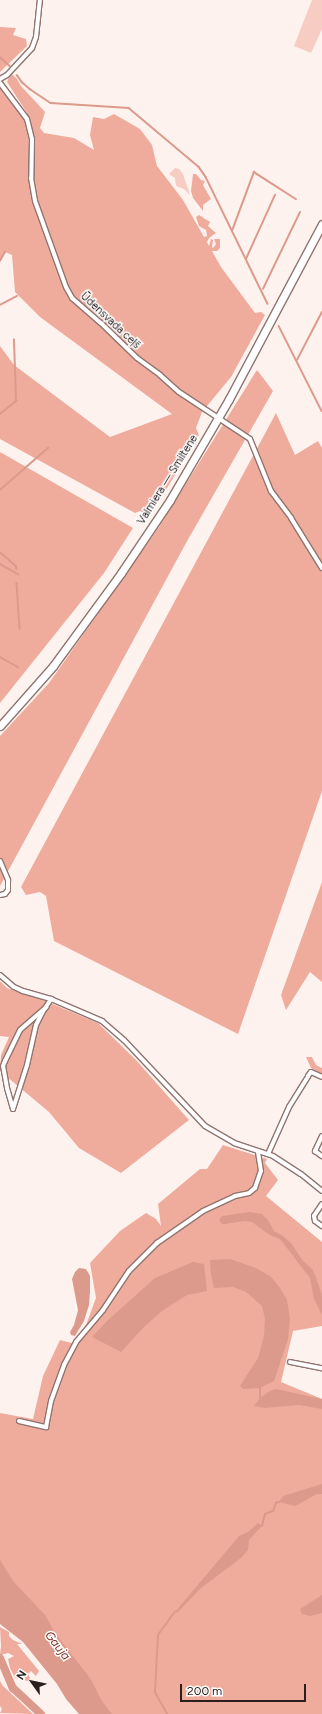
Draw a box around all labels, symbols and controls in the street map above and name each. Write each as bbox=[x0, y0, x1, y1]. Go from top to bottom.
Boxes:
street label: Ūdensvada ceļš bbox=[77, 290, 143, 352]
street label: Valmiera — Smiltene bbox=[135, 433, 201, 527]
water label: Gauja bbox=[41, 1629, 73, 1663]
north arrow bbox=[12, 1662, 52, 1702]
text: N bbox=[14, 1668, 29, 1682]
scale bar bbox=[182, 1676, 308, 1702]
text: 200 m bbox=[187, 1684, 222, 1698]

